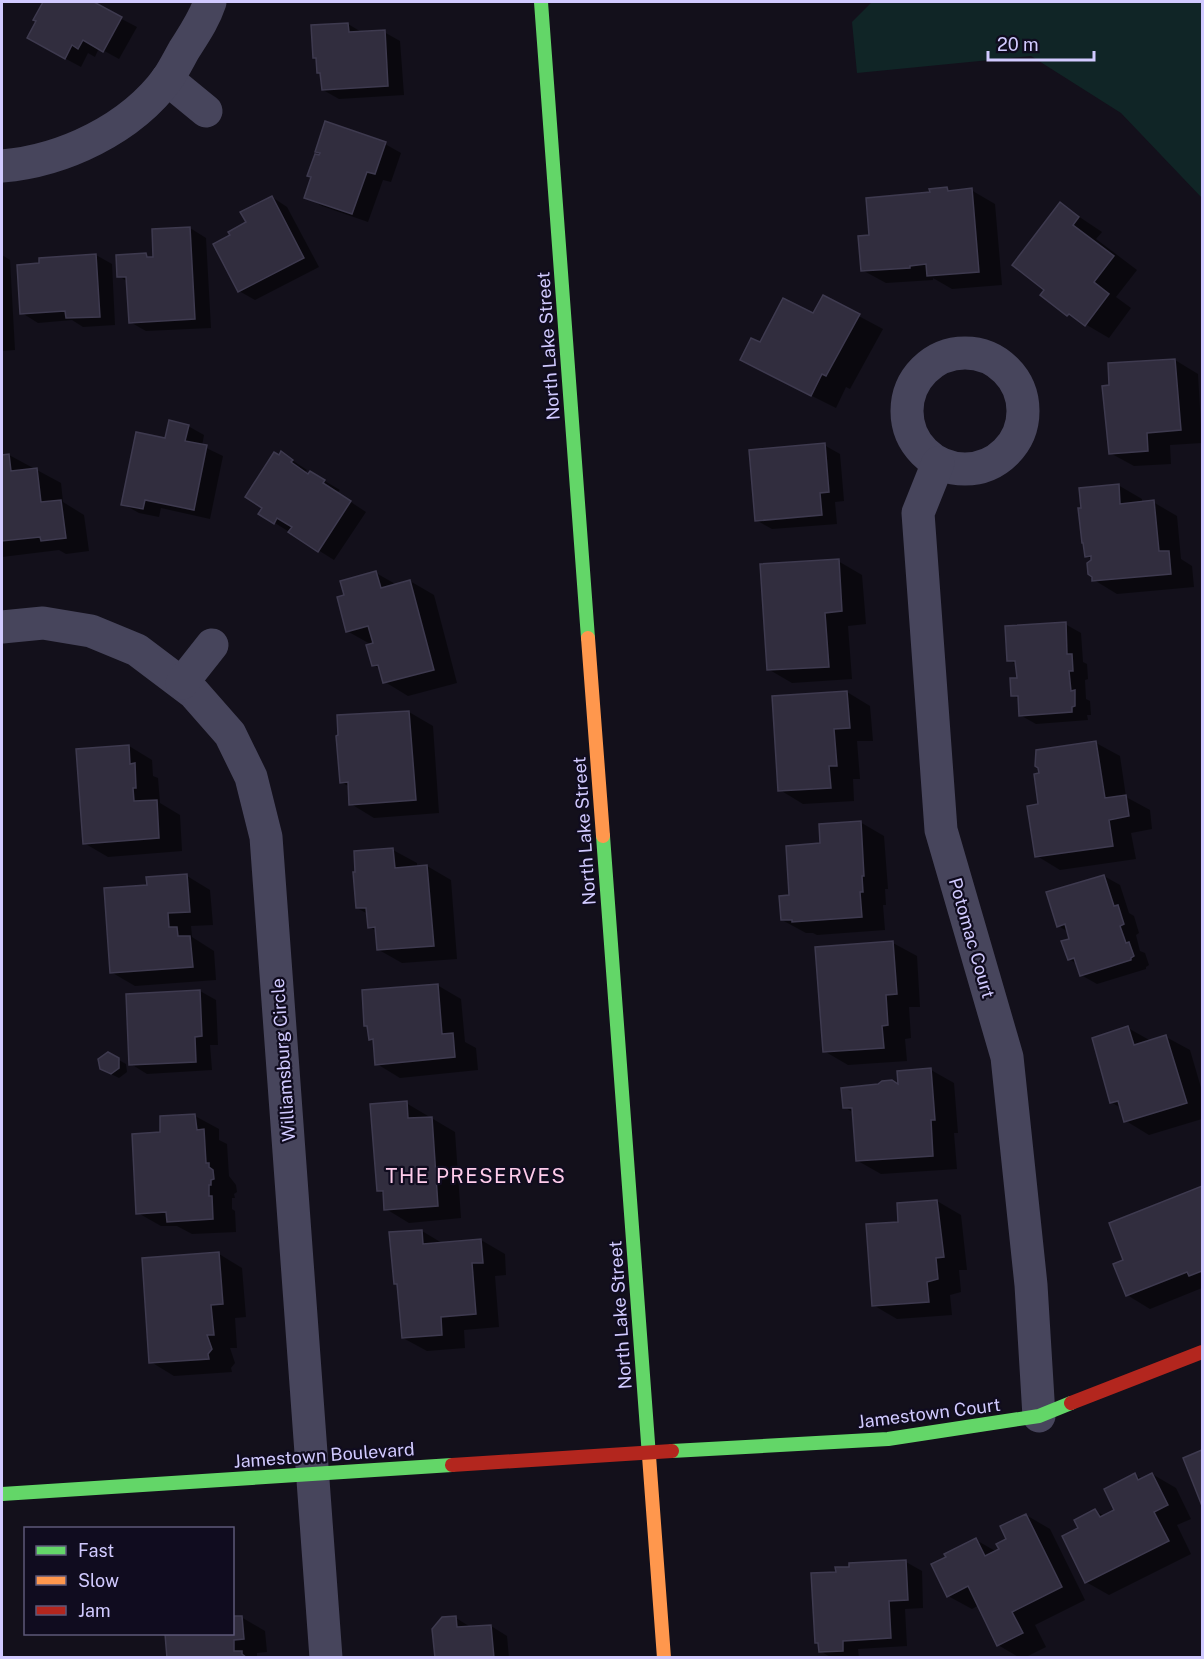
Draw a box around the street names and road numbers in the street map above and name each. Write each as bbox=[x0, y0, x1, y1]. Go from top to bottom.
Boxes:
street label: North Lake Street bbox=[532, 271, 564, 421]
street label: North Lake Street bbox=[568, 756, 600, 906]
street label: Potomac Court bbox=[945, 875, 999, 1001]
street label: Williamsburg Circle bbox=[267, 978, 299, 1142]
street label: North Lake Street bbox=[604, 1240, 636, 1390]
street label: Jamestown Court bbox=[856, 1394, 1002, 1432]
street label: Jamestown Boulevard bbox=[233, 1438, 415, 1472]

